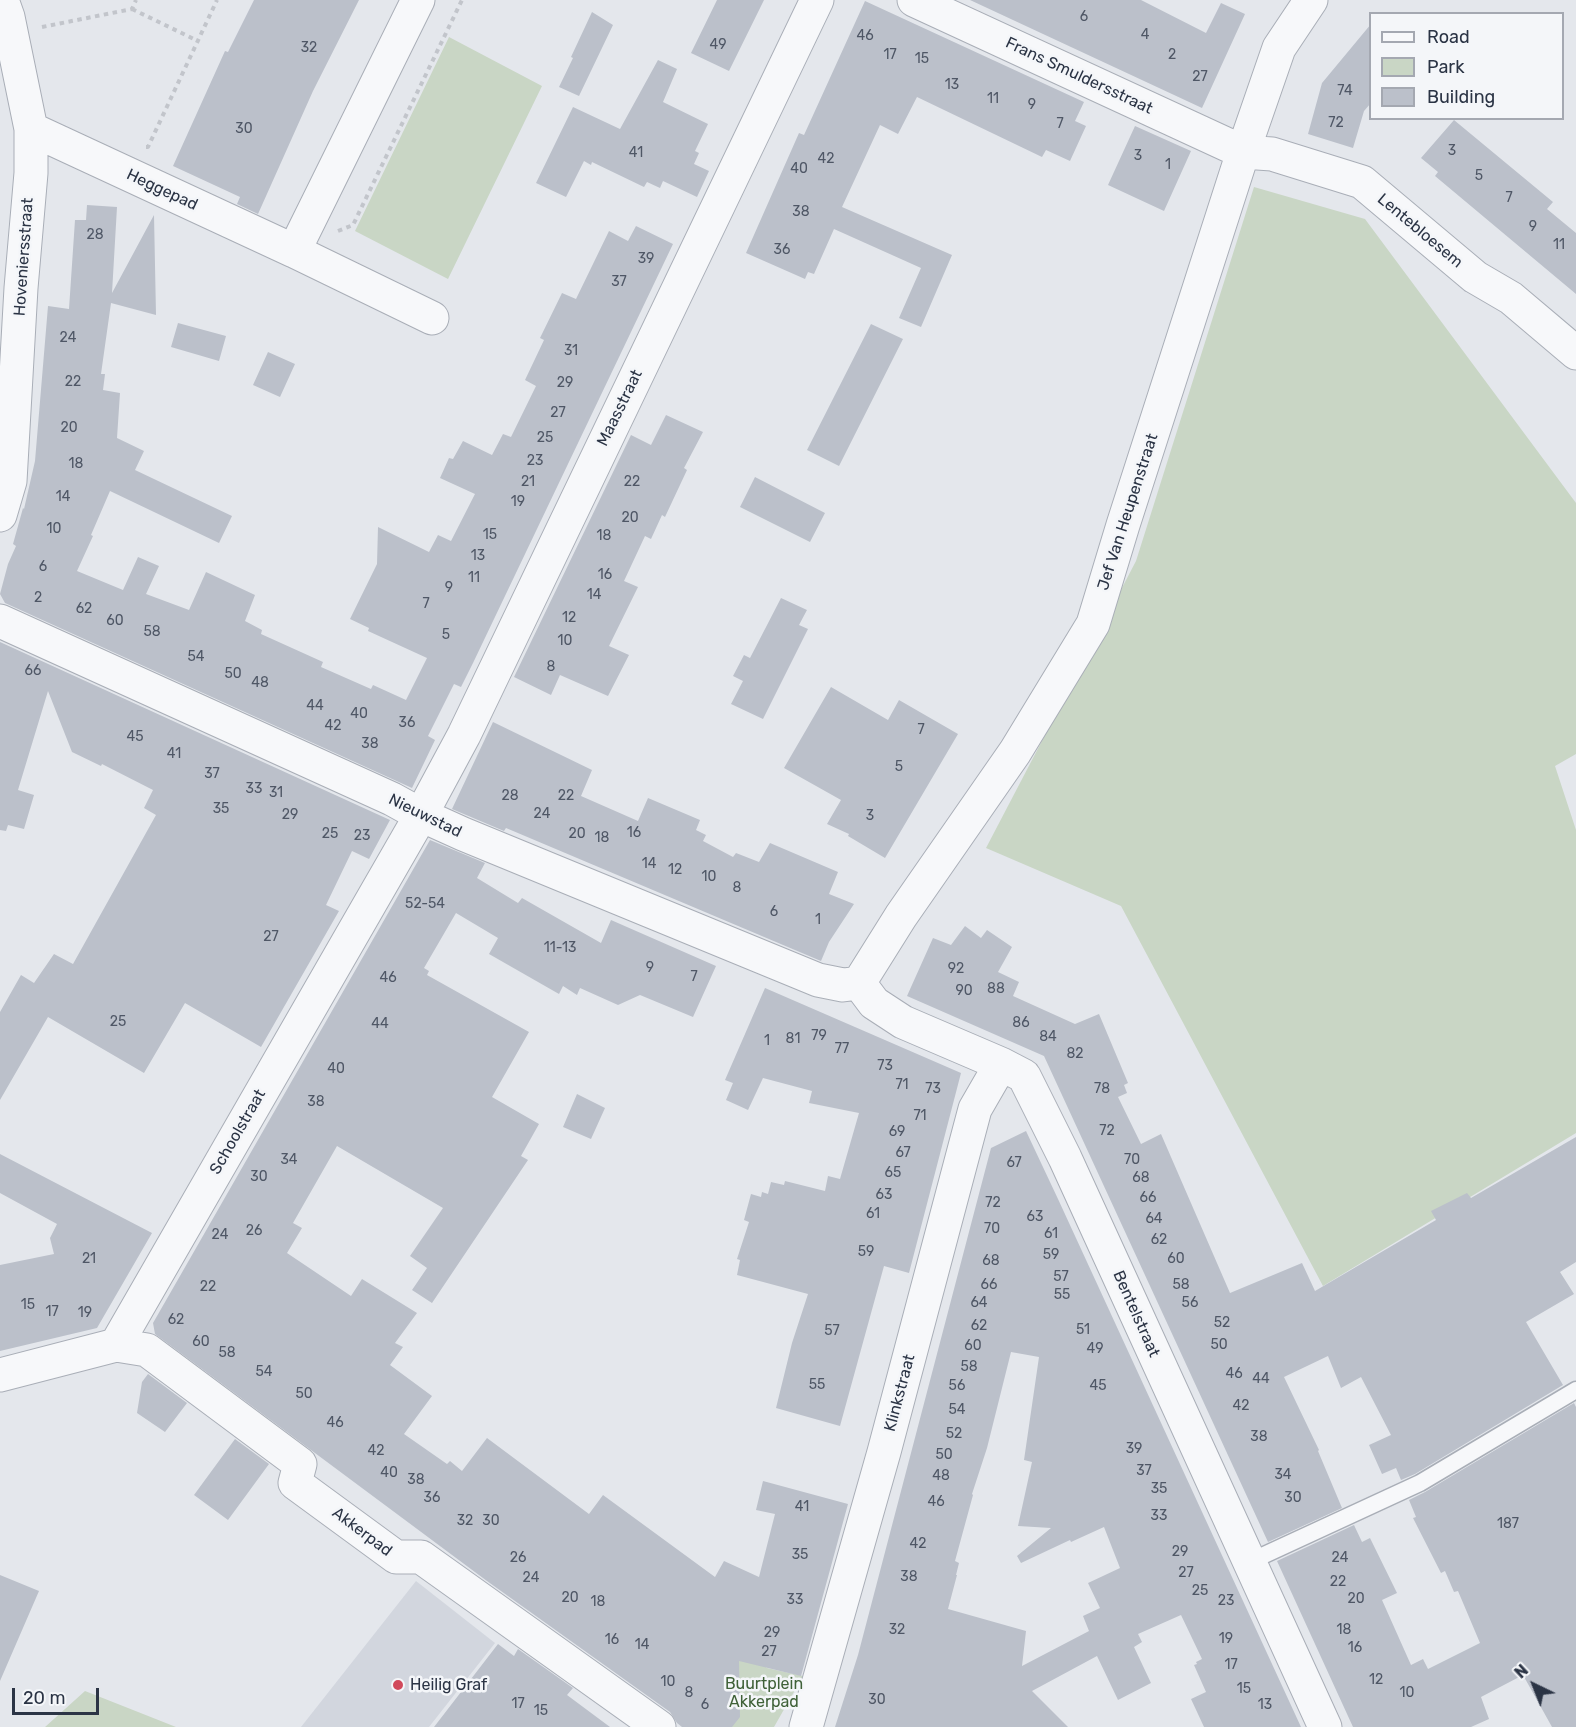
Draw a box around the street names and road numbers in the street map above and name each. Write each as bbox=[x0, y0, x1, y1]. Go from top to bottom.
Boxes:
street label: Frans Smuldersstraat bbox=[1002, 33, 1156, 119]
street label: Heggepad bbox=[123, 165, 201, 215]
street label: Lentebloesem bbox=[1373, 190, 1467, 272]
street label: Hoveniersstraat bbox=[10, 197, 38, 317]
street label: Maasstraat bbox=[593, 367, 647, 449]
street label: Jef Van Heupenstraat bbox=[1094, 431, 1162, 593]
street label: Nieuwstad bbox=[385, 790, 465, 842]
street label: Schoolstraat bbox=[206, 1086, 270, 1178]
street label: Bentelstraat bbox=[1108, 1268, 1164, 1360]
street label: Klinkstraat bbox=[880, 1352, 920, 1434]
street label: Akkerpad bbox=[328, 1503, 396, 1561]

